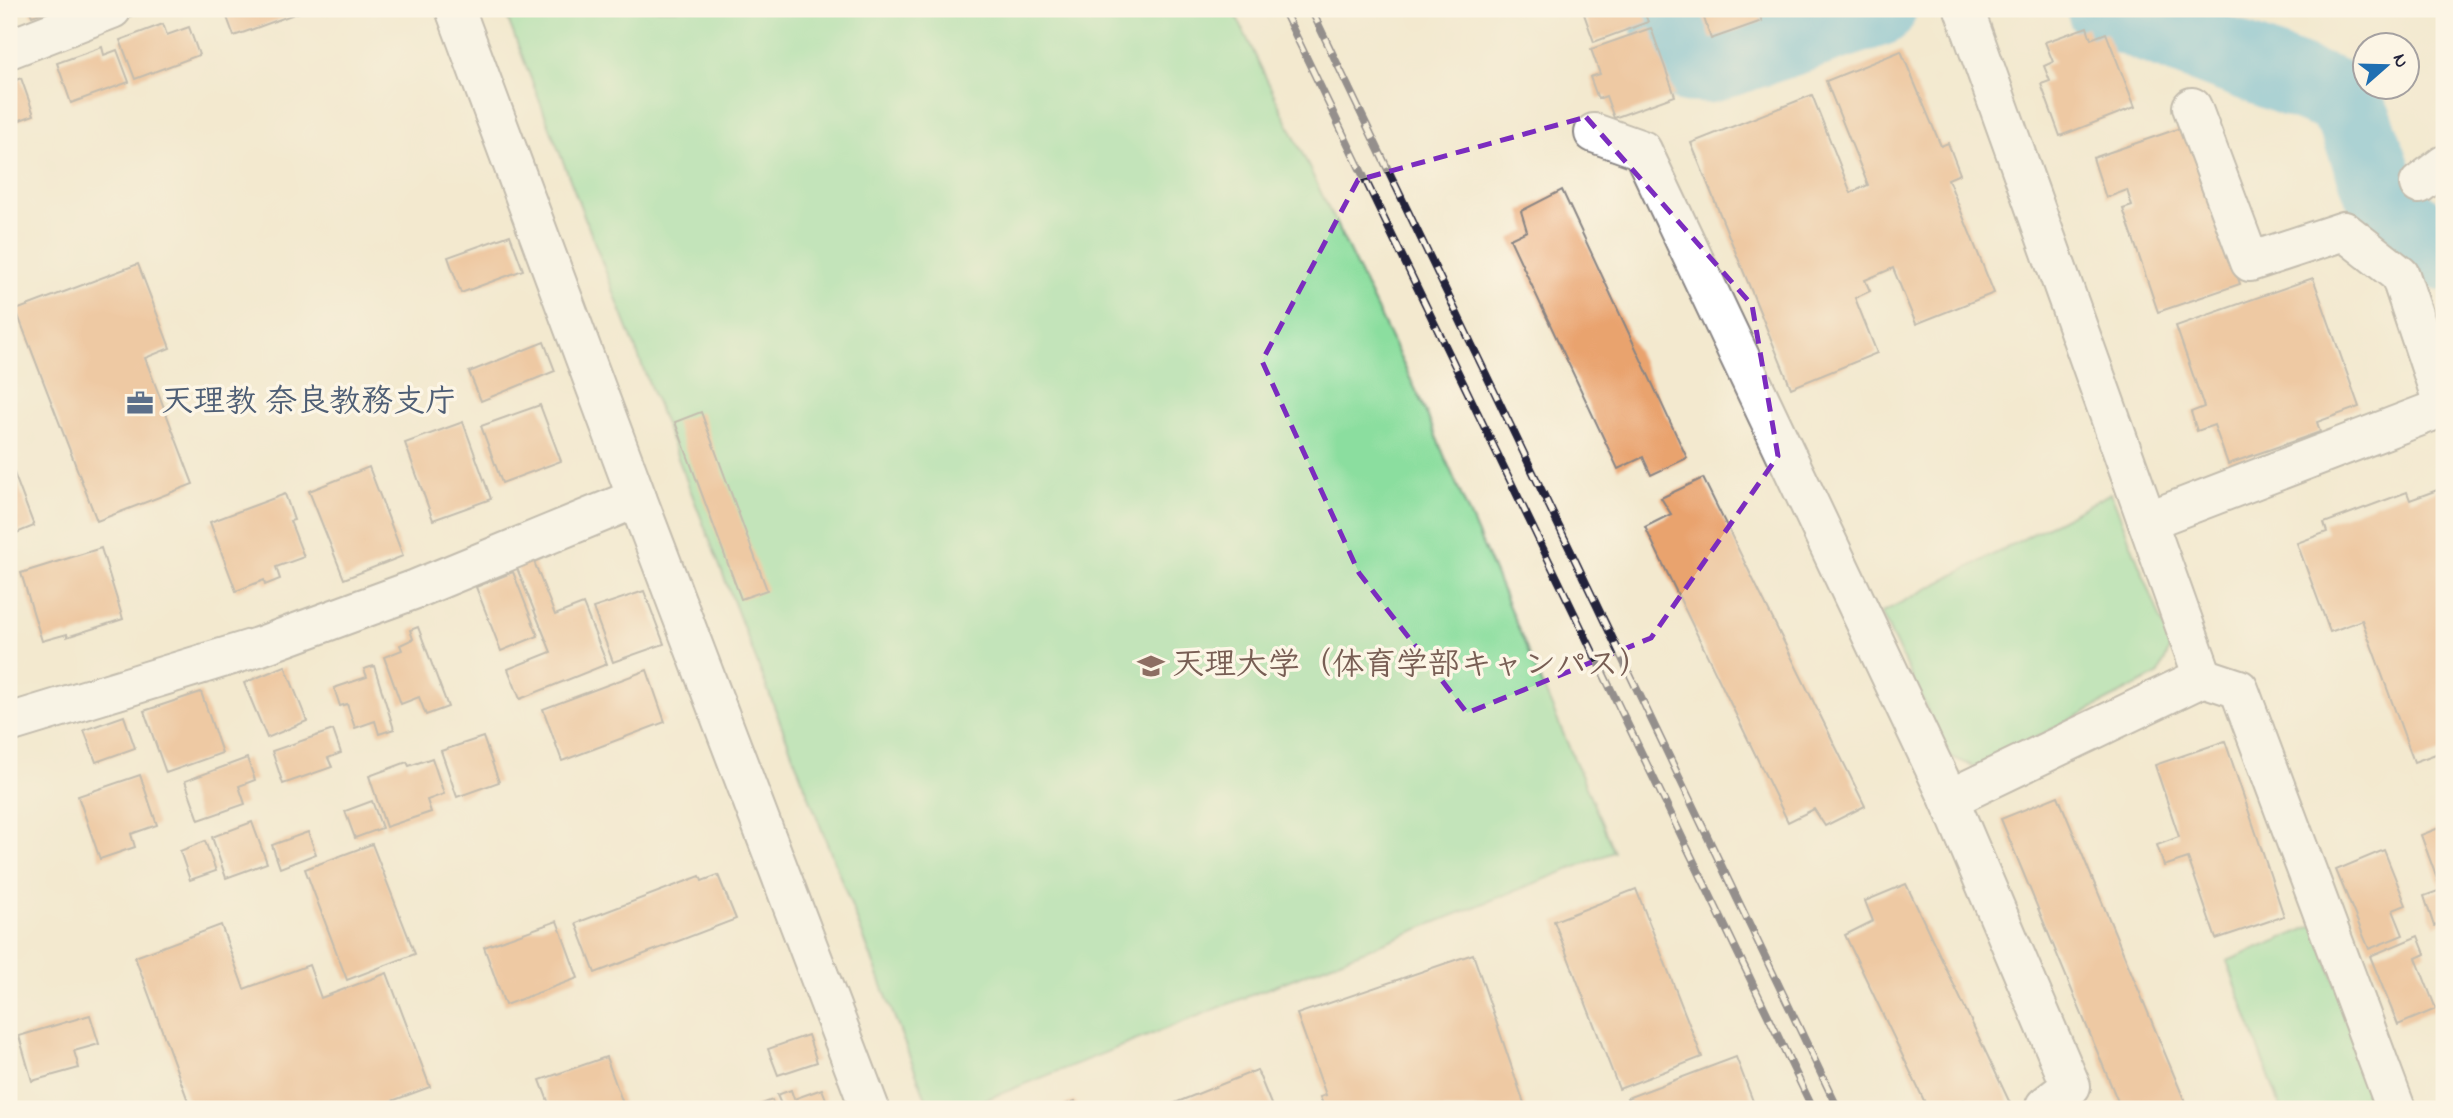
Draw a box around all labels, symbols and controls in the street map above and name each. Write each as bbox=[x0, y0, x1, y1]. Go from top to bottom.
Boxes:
north arrow bbox=[2352, 32, 2422, 102]
text: N bbox=[2385, 50, 2415, 72]
place label: 天理教 奈良教務支庁 bbox=[161, 380, 457, 427]
office icon: 天理教 奈良教務支庁 bbox=[125, 388, 155, 418]
place label: 天理大学（体育学部キャンパス） bbox=[1172, 643, 1651, 690]
school or university icon: 天理大学（体育学部キャンパス） bbox=[1136, 651, 1166, 681]

